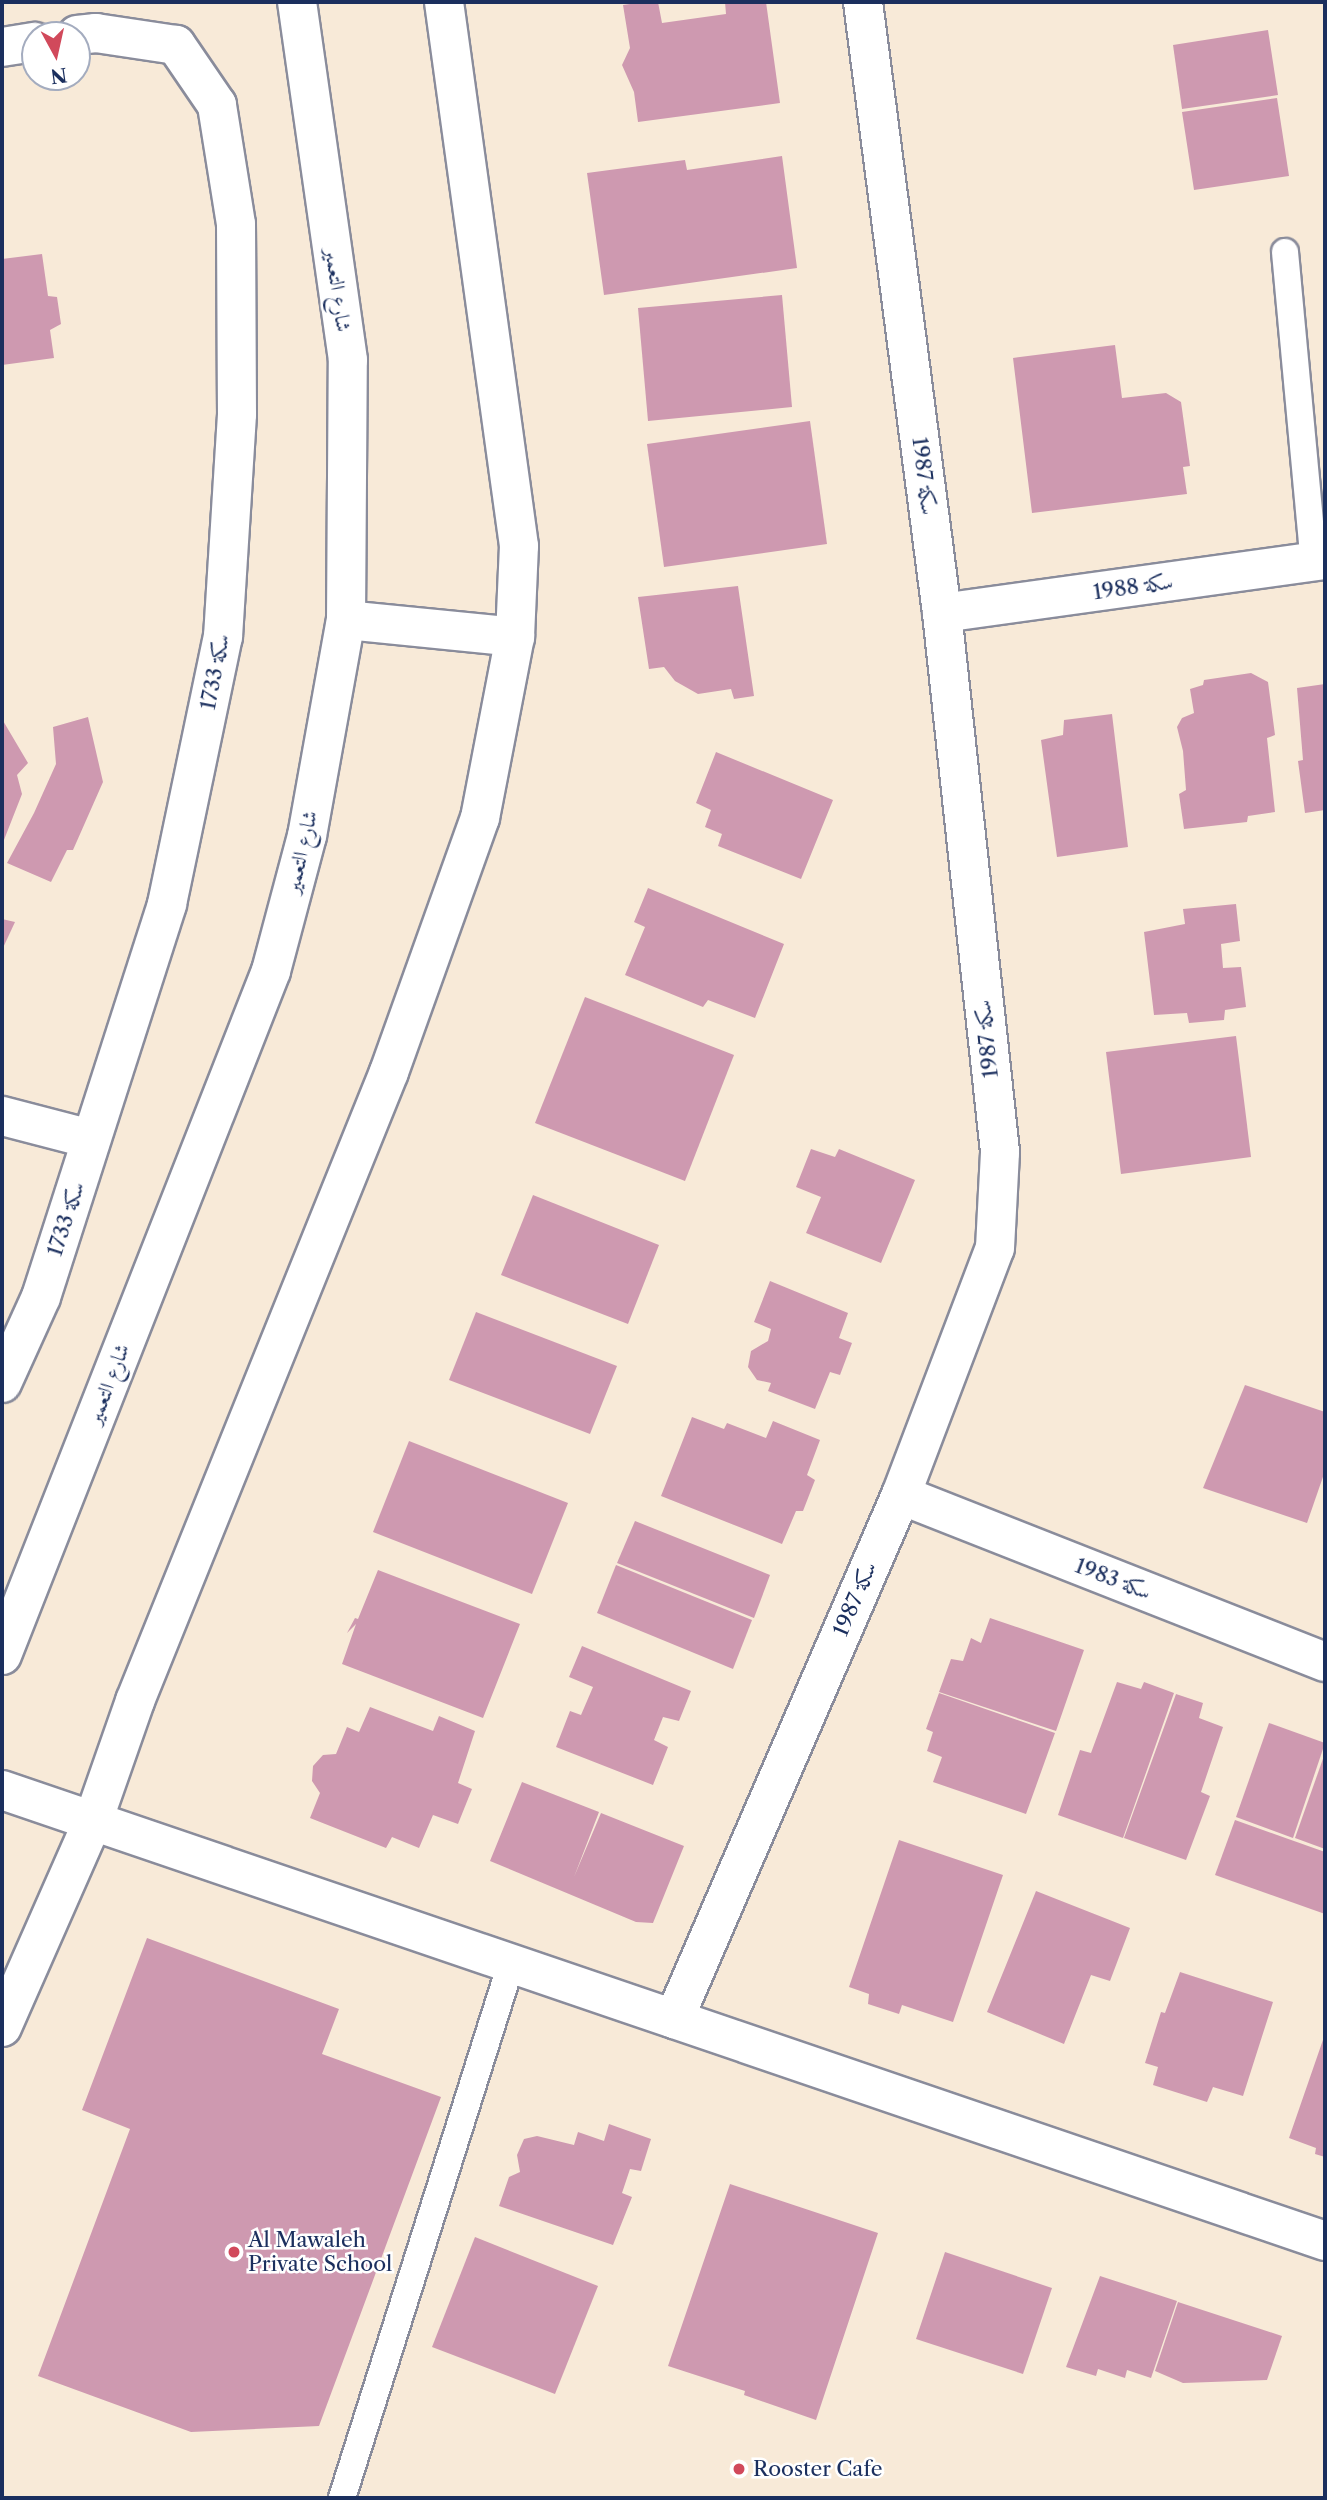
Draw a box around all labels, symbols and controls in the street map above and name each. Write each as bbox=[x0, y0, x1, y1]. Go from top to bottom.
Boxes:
north arrow bbox=[21, 21, 91, 91]
text: N bbox=[49, 63, 68, 88]
street label: شارع التعمير bbox=[320, 246, 356, 334]
street label: سكة 1987 bbox=[907, 436, 941, 516]
street label: سكة 1988 bbox=[1091, 569, 1175, 605]
street label: سكة 1733 bbox=[195, 632, 235, 712]
street label: شارع التعمير bbox=[279, 808, 323, 896]
street label: سكة 1987 bbox=[970, 999, 1004, 1079]
street label: سكة 1733 bbox=[42, 1179, 90, 1259]
street label: شارع التعمير bbox=[81, 1340, 135, 1428]
street label: سكة 1983 bbox=[1071, 1553, 1155, 1605]
street label: سكة 1987 bbox=[828, 1558, 882, 1640]
place label: Al Mawaleh Private School bbox=[248, 2227, 392, 2277]
marker: Al Mawaleh Private School bbox=[226, 2244, 242, 2260]
place label: Rooster Cafe bbox=[753, 2456, 883, 2482]
marker: Rooster Cafe bbox=[731, 2461, 747, 2477]

